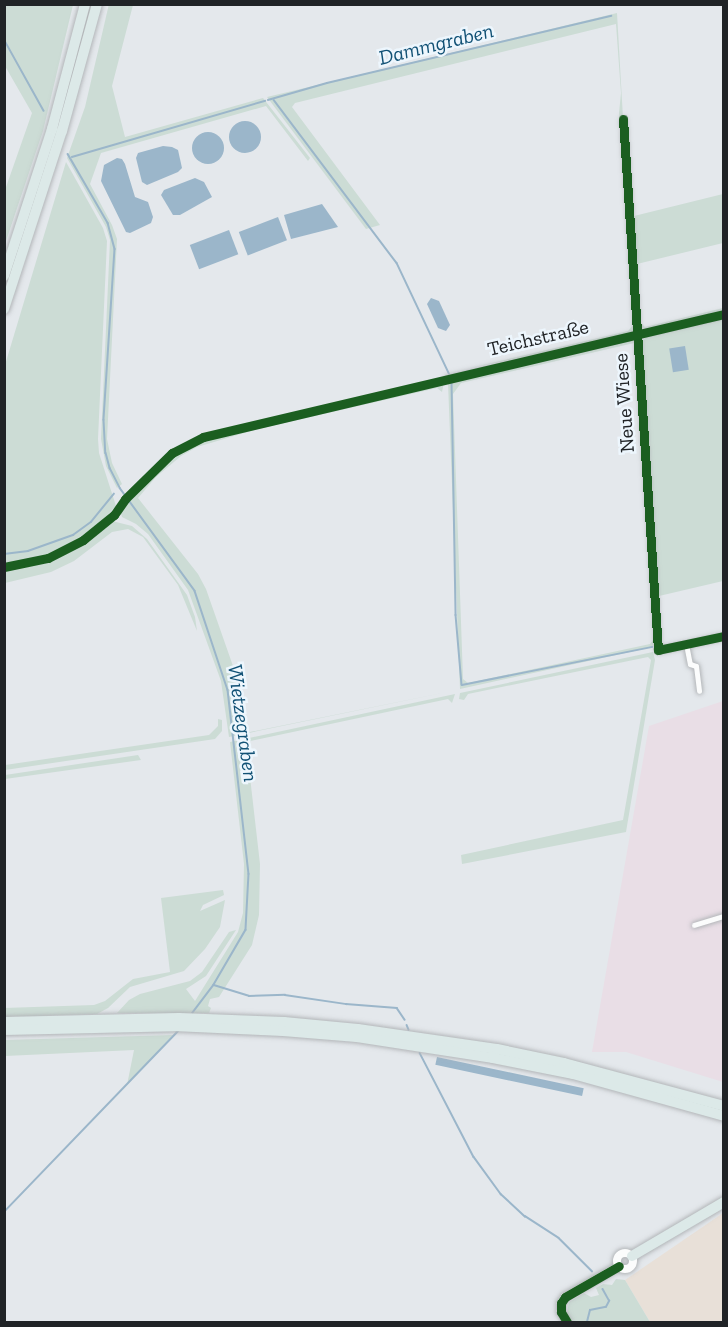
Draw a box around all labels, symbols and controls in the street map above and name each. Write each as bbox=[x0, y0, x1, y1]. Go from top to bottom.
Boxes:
water label: Dammgraben bbox=[376, 18, 496, 70]
street label: Teichstraße bbox=[485, 315, 591, 361]
street label: Neue Wiese bbox=[609, 352, 639, 454]
water label: Wietzegraben bbox=[222, 663, 264, 783]

